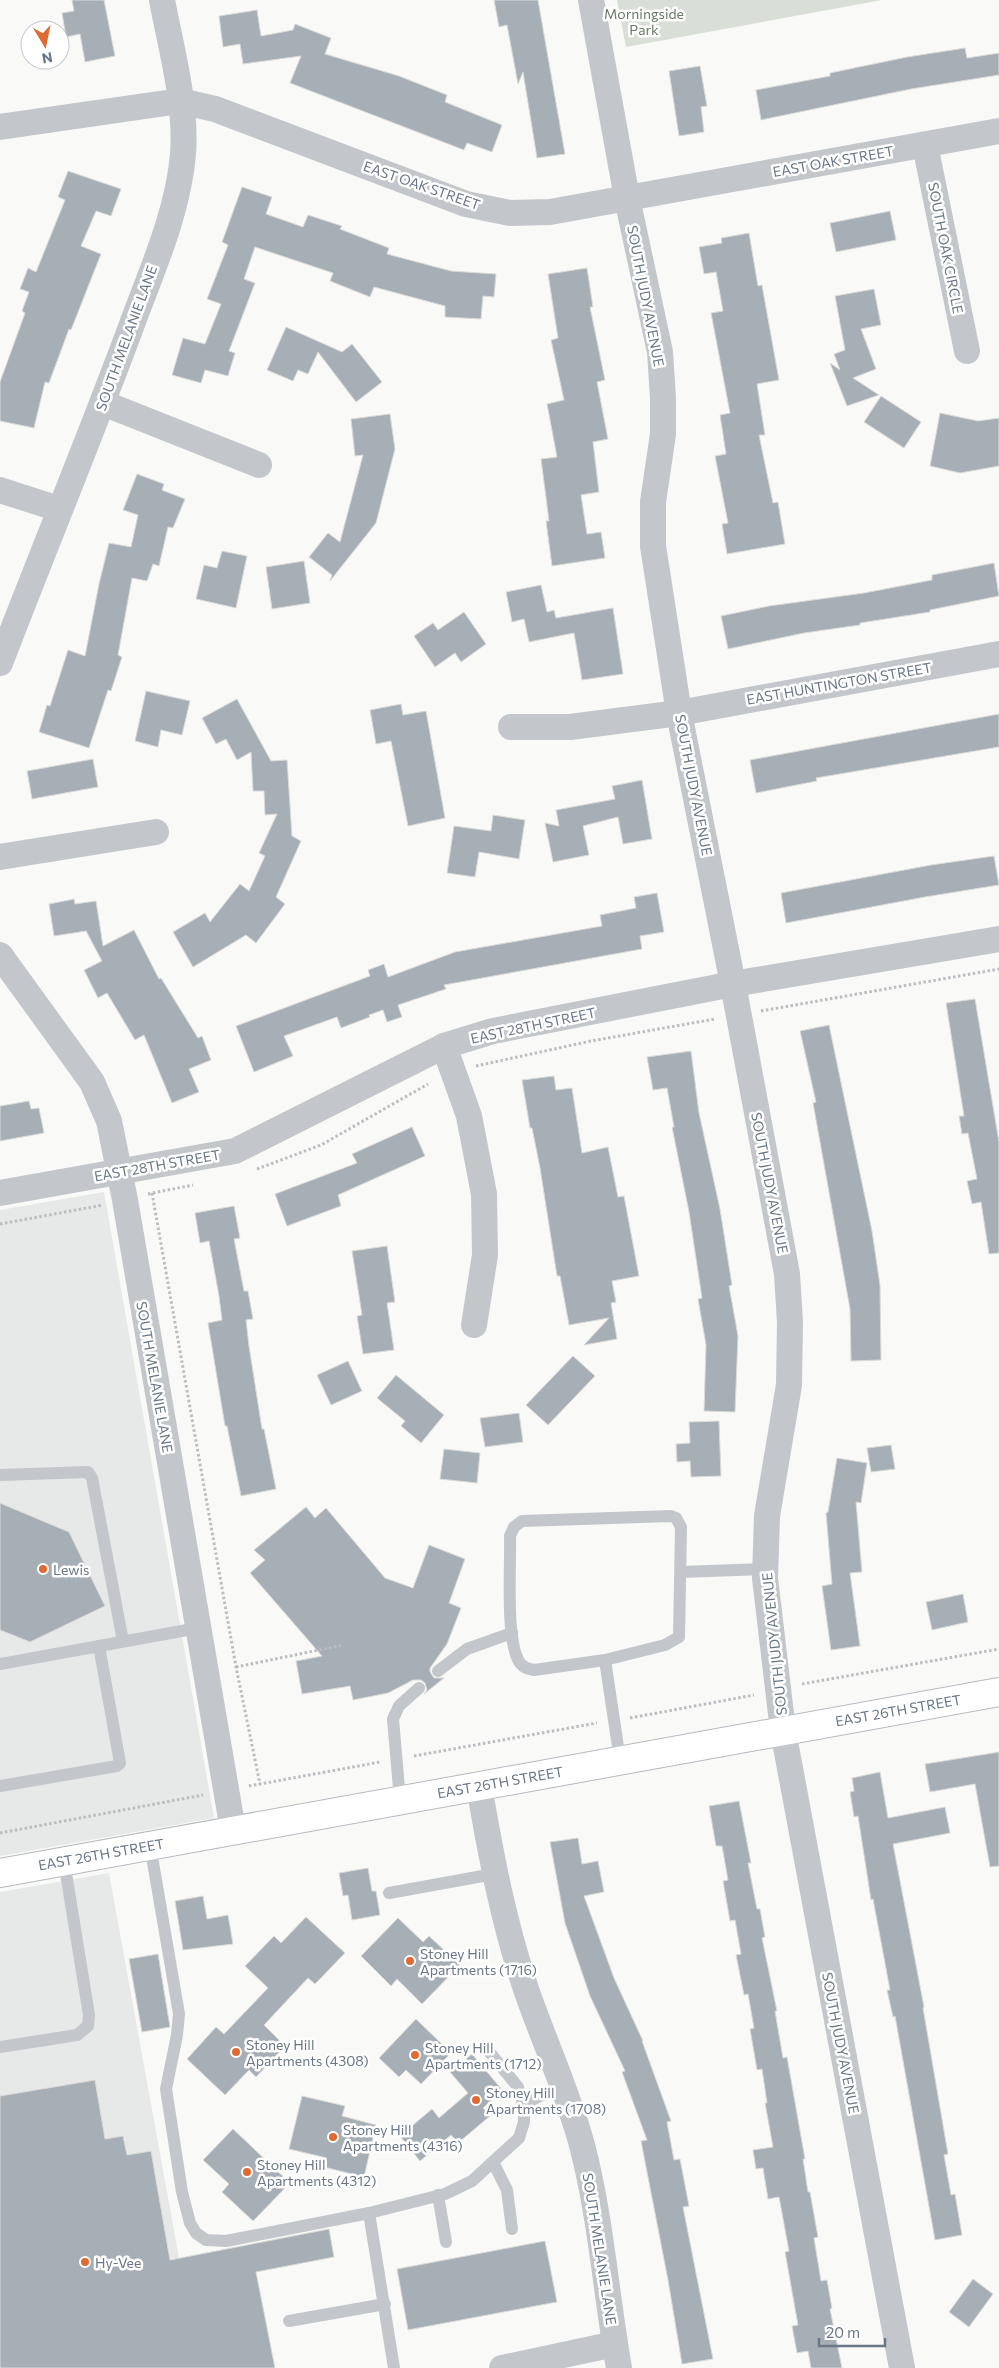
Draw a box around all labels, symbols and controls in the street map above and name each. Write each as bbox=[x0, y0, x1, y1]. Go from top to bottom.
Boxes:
park label: Morningside Park bbox=[604, 5, 684, 38]
north arrow bbox=[20, 20, 70, 70]
text: N bbox=[41, 49, 54, 68]
street label: EAST OAK STREET bbox=[771, 142, 895, 180]
street label: EAST OAK STREET bbox=[361, 157, 483, 213]
street label: SOUTH OAK CIRCLE bbox=[925, 181, 967, 315]
street label: SOUTH JUDY AVENUE bbox=[624, 224, 668, 368]
street label: SOUTH MELANIE LANE bbox=[92, 263, 160, 413]
street label: EAST HUNTINGTON STREET bbox=[745, 658, 933, 708]
street label: SOUTH JUDY AVENUE bbox=[672, 713, 716, 857]
street label: EAST 28TH STREET bbox=[469, 1003, 597, 1047]
street label: SOUTH JUDY AVENUE bbox=[748, 1111, 792, 1255]
street label: EAST 28TH STREET bbox=[93, 1146, 221, 1184]
street label: SOUTH MELANIE LANE bbox=[133, 1300, 177, 1454]
place label: Lewis bbox=[53, 1561, 89, 1578]
marker: Lewis bbox=[37, 1563, 49, 1575]
street label: SOUTH JUDY AVENUE bbox=[758, 1572, 790, 1716]
street label: EAST 26TH STREET bbox=[834, 1691, 962, 1729]
street label: EAST 26TH STREET bbox=[436, 1763, 564, 1801]
street label: EAST 26TH STREET bbox=[37, 1835, 165, 1873]
place label: Stoney Hill Apartments (1716) bbox=[420, 1945, 537, 1978]
marker: Stoney Hill Apartments (1716) bbox=[404, 1955, 416, 1967]
street label: SOUTH JUDY AVENUE bbox=[819, 1971, 863, 2115]
place label: Stoney Hill Apartments (4308) bbox=[246, 2036, 369, 2069]
place label: Stoney Hill Apartments (1712) bbox=[425, 2039, 542, 2072]
marker: Stoney Hill Apartments (4308) bbox=[230, 2046, 242, 2058]
marker: Stoney Hill Apartments (1712) bbox=[409, 2049, 421, 2061]
place label: Stoney Hill Apartments (1708) bbox=[486, 2084, 606, 2117]
marker: Stoney Hill Apartments (1708) bbox=[470, 2094, 482, 2106]
place label: Stoney Hill Apartments (4316) bbox=[343, 2121, 463, 2154]
marker: Stoney Hill Apartments (4316) bbox=[327, 2131, 339, 2143]
place label: Stoney Hill Apartments (4312) bbox=[257, 2156, 376, 2189]
marker: Stoney Hill Apartments (4312) bbox=[241, 2166, 253, 2178]
street label: SOUTH MELANIE LANE bbox=[580, 2172, 620, 2326]
place label: Hy-Vee bbox=[95, 2254, 141, 2271]
marker: Hy-Vee bbox=[79, 2256, 91, 2268]
scale bar bbox=[819, 2316, 885, 2348]
text: 20 m bbox=[826, 2323, 860, 2341]

